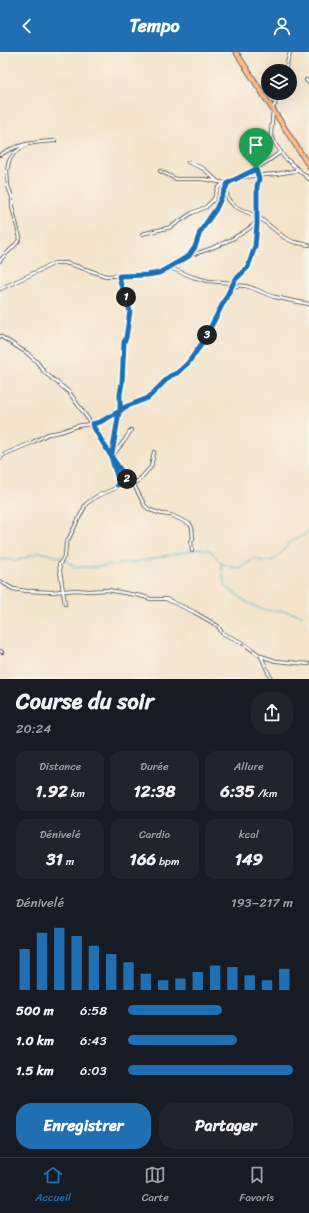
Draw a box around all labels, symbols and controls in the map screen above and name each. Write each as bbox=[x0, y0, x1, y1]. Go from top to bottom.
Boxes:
text: Tempo bbox=[129, 10, 180, 42]
icon: back bbox=[16, 15, 38, 37]
icon: person bbox=[271, 15, 293, 37]
map controls bbox=[261, 64, 297, 100]
button: layers bbox=[261, 64, 297, 100]
pin bbox=[239, 128, 273, 169]
icon: arrive bbox=[245, 134, 267, 156]
pin: 1 bbox=[116, 287, 136, 307]
text: 1 bbox=[124, 287, 128, 306]
pin: 3 bbox=[197, 325, 217, 345]
text: 3 bbox=[204, 325, 210, 344]
pin: 2 bbox=[117, 469, 137, 489]
text: 2 bbox=[124, 469, 130, 488]
text: Course du soir bbox=[16, 682, 154, 721]
button: share bbox=[251, 692, 293, 734]
text: 20:24 bbox=[16, 717, 51, 740]
text: Distance bbox=[39, 757, 81, 776]
text: Durée bbox=[140, 757, 169, 776]
text: Allure bbox=[234, 757, 264, 776]
text: 1.92 bbox=[35, 776, 68, 806]
text: 12:38 bbox=[134, 776, 175, 806]
text: 6:35 bbox=[220, 776, 255, 806]
text: km bbox=[68, 784, 85, 803]
text: /km bbox=[255, 784, 277, 803]
text: Dénivelé bbox=[40, 825, 81, 844]
text: Cardio bbox=[139, 825, 170, 844]
text: kcal bbox=[239, 825, 259, 844]
text: 31 bbox=[46, 844, 63, 874]
text: 166 bbox=[130, 844, 156, 874]
text: 149 bbox=[235, 844, 263, 874]
text: m bbox=[63, 852, 74, 871]
text: bpm bbox=[156, 852, 179, 871]
text: Dénivelé bbox=[16, 891, 64, 914]
text: 193–217 m bbox=[231, 891, 293, 914]
text: 500 m bbox=[16, 999, 54, 1022]
text: 6:58 bbox=[80, 999, 107, 1022]
text: 1.0 km bbox=[16, 1029, 54, 1052]
text: 6:43 bbox=[80, 1029, 107, 1052]
text: 1.5 km bbox=[16, 1059, 54, 1082]
text: 6:03 bbox=[80, 1059, 107, 1082]
button: Enregistrer bbox=[16, 1103, 151, 1149]
button: Partager bbox=[159, 1103, 293, 1149]
tab: Accueil bbox=[35, 1164, 71, 1207]
tab: Carte bbox=[142, 1164, 169, 1207]
tab: Favoris bbox=[239, 1164, 274, 1207]

